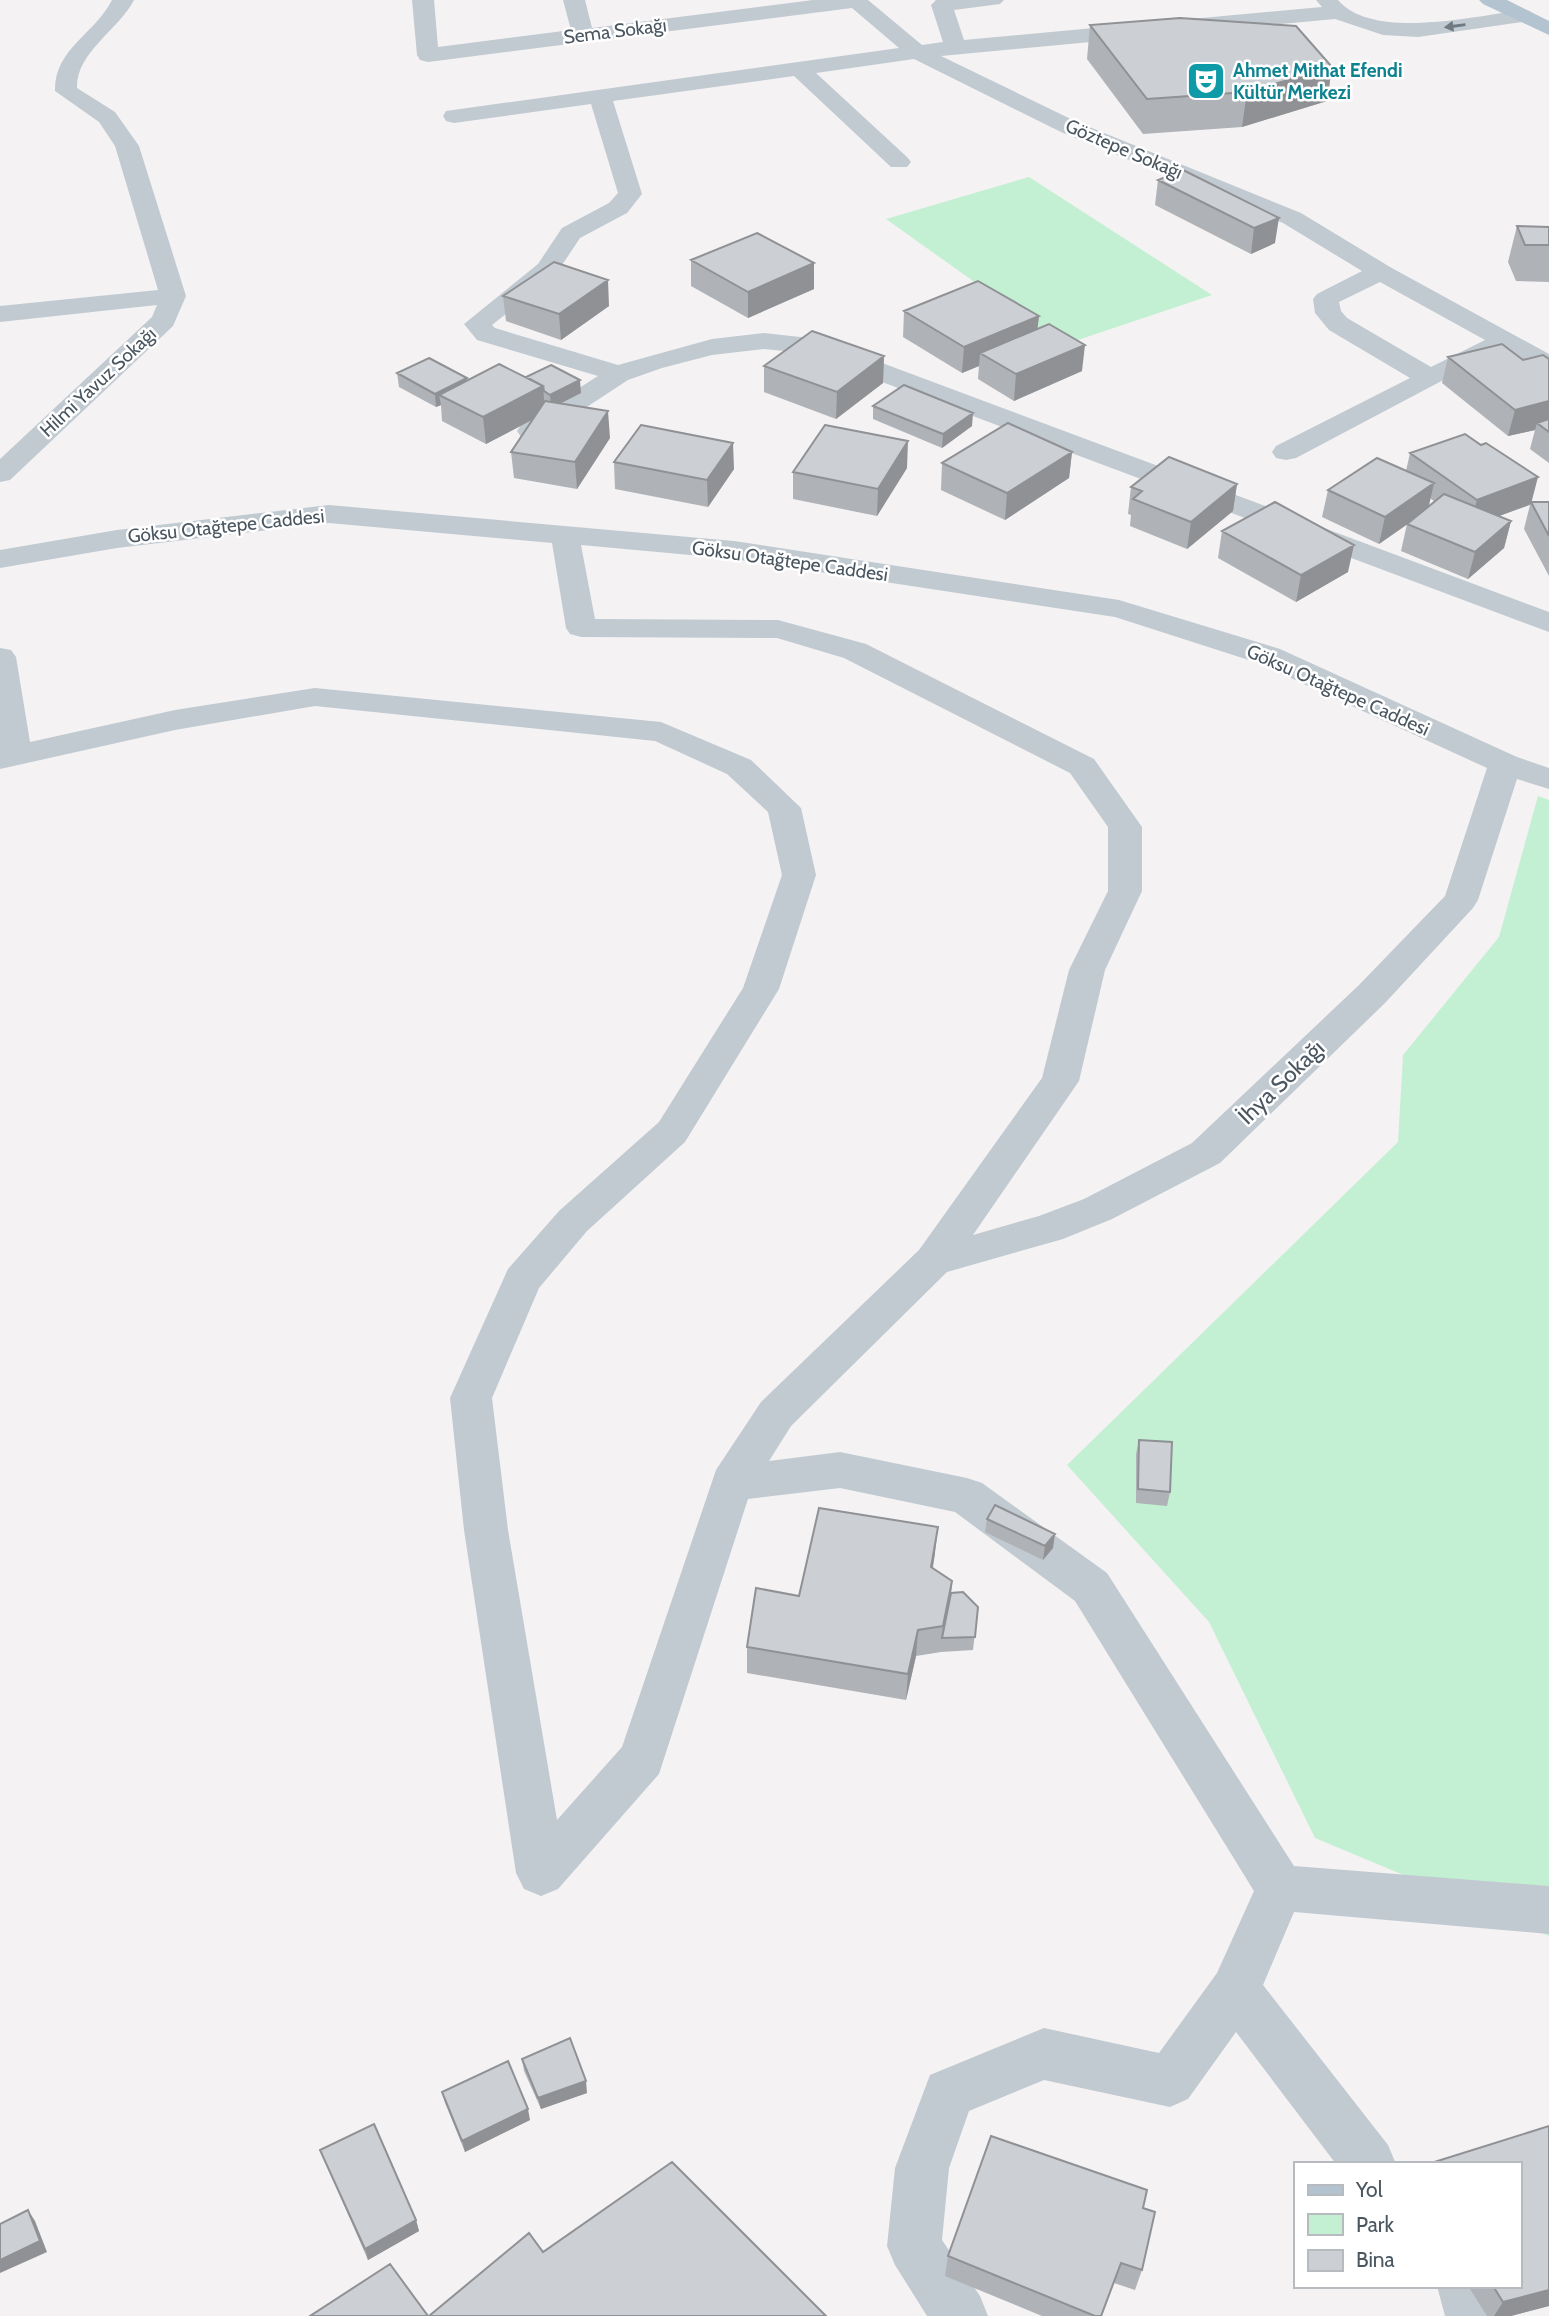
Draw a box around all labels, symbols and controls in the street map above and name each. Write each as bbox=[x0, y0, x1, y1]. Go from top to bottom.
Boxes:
street label: Sema Sokağı bbox=[562, 13, 668, 49]
one-way arrow bbox=[1444, 21, 1466, 32]
place label: Ahmet Mithat Efendi Kültür Merkezi bbox=[1233, 59, 1402, 104]
theatre icon: Ahmet Mithat Efendi Kültür Merkezi bbox=[1185, 60, 1227, 102]
street label: Göztepe Sokağı bbox=[1062, 114, 1186, 184]
street label: Hilmi Yavuz Sokağı bbox=[35, 322, 161, 442]
street label: Göksu Otağtepe Caddesi bbox=[127, 504, 325, 548]
street label: Göksu Otağtepe Caddesi bbox=[691, 536, 889, 586]
street label: Göksu Otağtepe Caddesi bbox=[1243, 639, 1433, 741]
street label: İhya Sokağı bbox=[1232, 1034, 1330, 1130]
legend bbox=[1294, 2162, 1521, 2288]
text: Yol bbox=[1355, 2177, 1383, 2202]
text: Park bbox=[1356, 2212, 1394, 2237]
text: Bina bbox=[1356, 2247, 1395, 2272]

